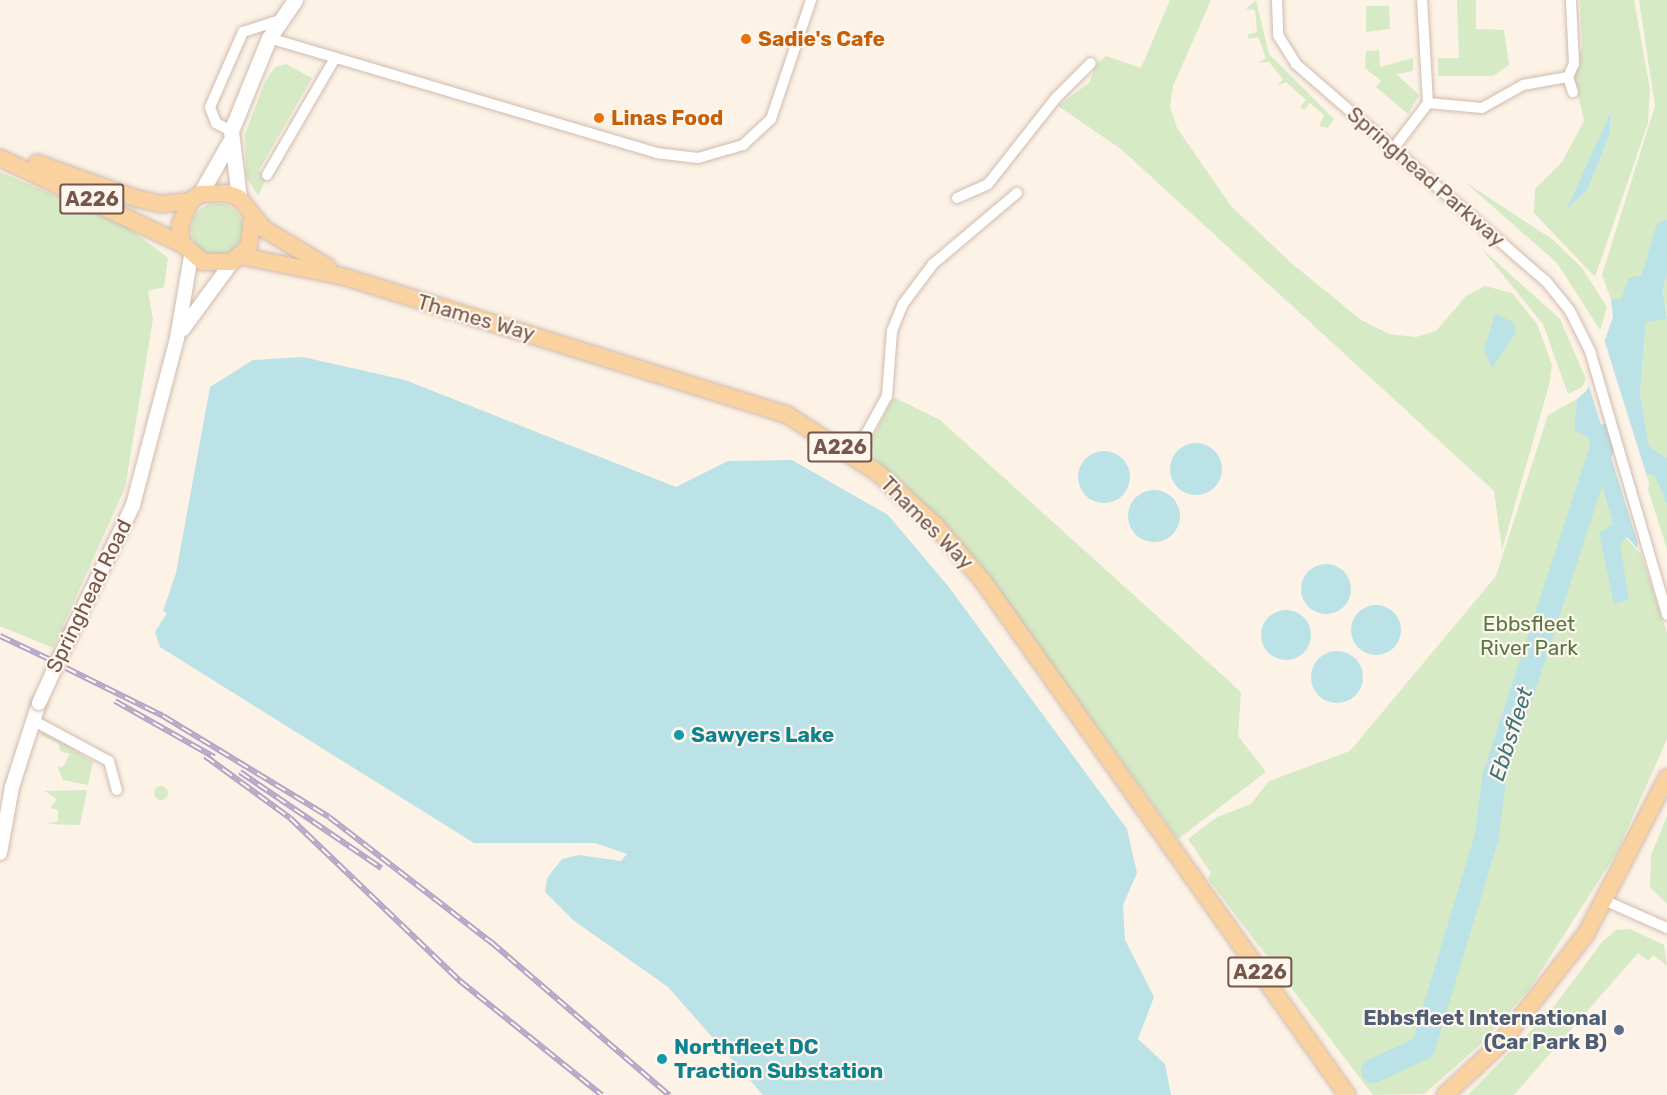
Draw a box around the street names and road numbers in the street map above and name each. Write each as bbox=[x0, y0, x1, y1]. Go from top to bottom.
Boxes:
street label: Springhead Parkway bbox=[1342, 102, 1510, 252]
road number: A226 bbox=[59, 182, 125, 216]
street label: Thames Way bbox=[414, 289, 538, 347]
road number: A226 bbox=[807, 430, 873, 464]
street label: Thames Way bbox=[875, 471, 979, 575]
street label: Springhead Road bbox=[41, 515, 137, 677]
road number: A226 bbox=[1227, 955, 1293, 989]

